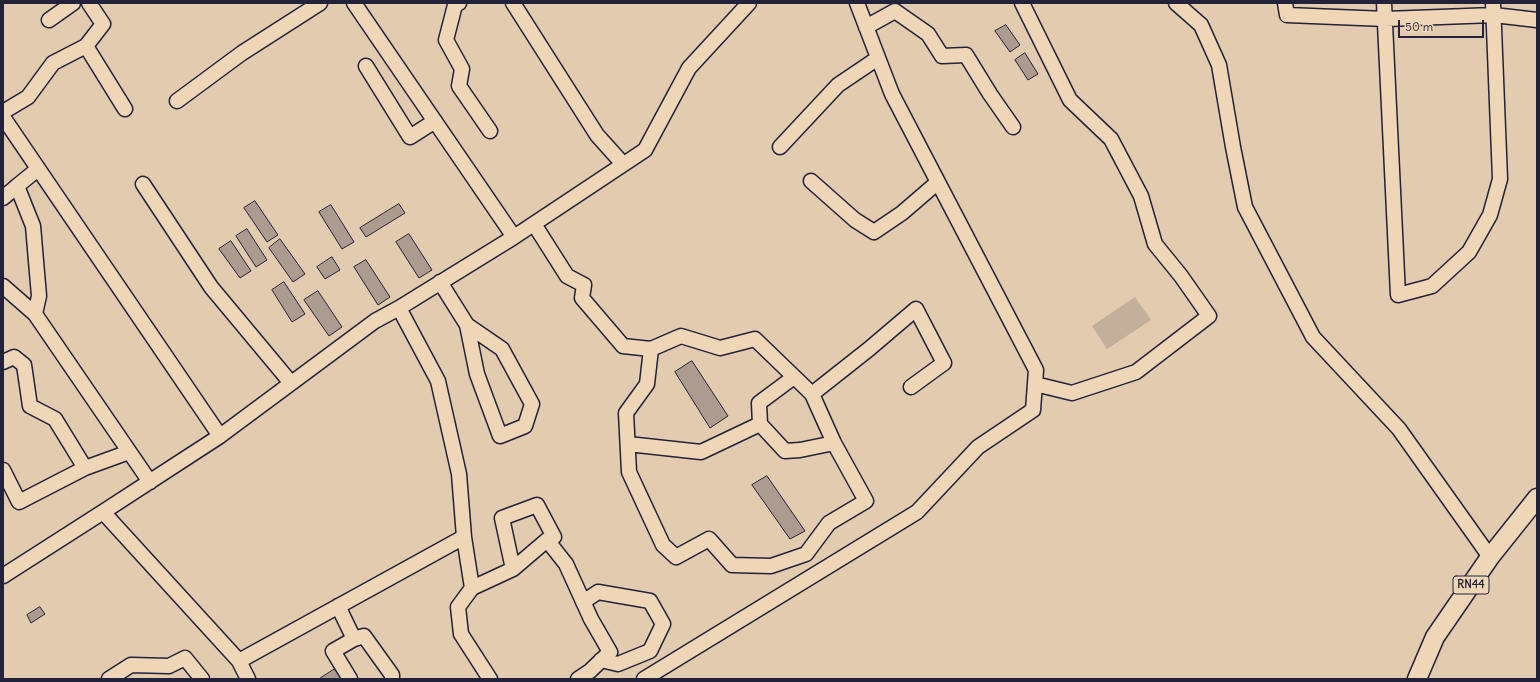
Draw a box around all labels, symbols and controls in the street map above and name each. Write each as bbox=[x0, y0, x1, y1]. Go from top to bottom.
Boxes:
scale bar bbox=[1400, 12, 1486, 38]
text: 50 m bbox=[1405, 19, 1433, 34]
road number: RN44 bbox=[1453, 576, 1489, 594]

